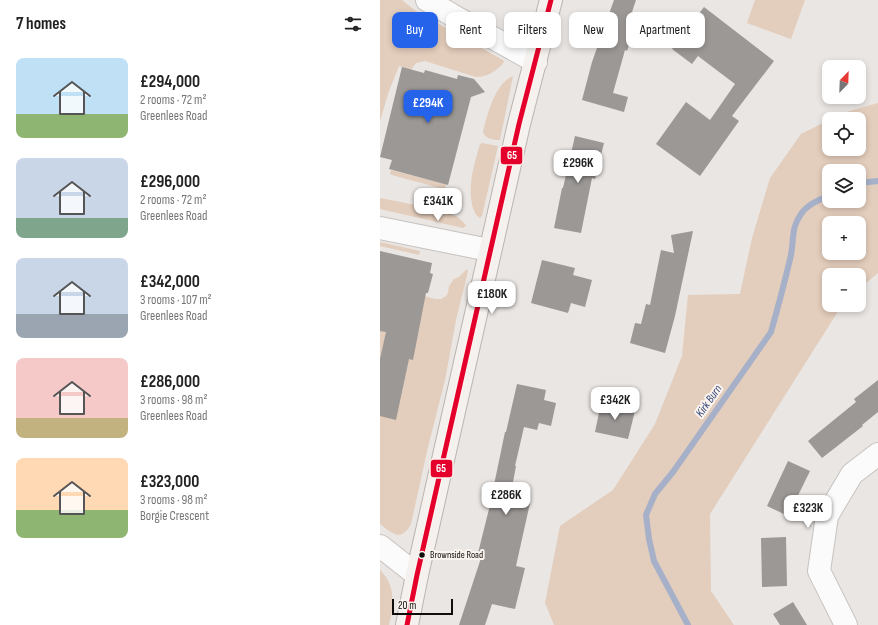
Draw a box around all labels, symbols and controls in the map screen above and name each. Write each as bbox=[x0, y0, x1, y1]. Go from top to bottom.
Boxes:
chip: Buy bbox=[392, 12, 438, 48]
chip: Rent bbox=[446, 12, 496, 48]
chip: Filters bbox=[504, 12, 561, 48]
chip: New bbox=[569, 12, 618, 48]
chip: Apartment bbox=[626, 12, 705, 48]
icon: filters bbox=[342, 13, 364, 35]
text: 7 homes bbox=[16, 14, 66, 34]
north arrow bbox=[822, 60, 866, 104]
map controls bbox=[822, 60, 866, 312]
text: £294,000 bbox=[140, 72, 200, 92]
icon: home bbox=[48, 74, 96, 122]
pin: £294K bbox=[400, 90, 456, 124]
text: 2 rooms · 72 m² bbox=[140, 92, 206, 108]
text: £294K bbox=[413, 95, 443, 111]
text: Greenlees Road bbox=[140, 108, 207, 124]
button: locate bbox=[822, 112, 866, 156]
line badge: 65 bbox=[500, 146, 523, 165]
text: 65 bbox=[507, 149, 517, 162]
pin: £296K bbox=[550, 150, 606, 184]
text: £296K bbox=[562, 155, 594, 171]
button: layers bbox=[822, 164, 866, 208]
text: £296,000 bbox=[140, 172, 200, 192]
icon: home bbox=[48, 174, 96, 222]
pin: £341K bbox=[410, 188, 466, 222]
text: 2 rooms · 72 m² bbox=[140, 192, 206, 208]
text: £341K bbox=[423, 193, 453, 209]
text: Greenlees Road bbox=[140, 208, 207, 224]
button: + bbox=[822, 216, 866, 260]
button: − bbox=[822, 268, 866, 312]
text: £342,000 bbox=[140, 272, 200, 292]
icon: home bbox=[48, 274, 96, 322]
pin: £180K bbox=[464, 281, 520, 315]
text: £180K bbox=[477, 286, 507, 302]
text: 3 rooms · 107 m² bbox=[140, 292, 212, 308]
text: Greenlees Road bbox=[140, 308, 207, 324]
text: £286,000 bbox=[140, 372, 200, 392]
icon: home bbox=[48, 374, 96, 422]
water label: Kirk Burn bbox=[693, 382, 725, 420]
pin: £342K bbox=[587, 387, 643, 421]
text: 3 rooms · 98 m² bbox=[140, 392, 207, 408]
text: £342K bbox=[600, 392, 630, 408]
text: Greenlees Road bbox=[140, 408, 207, 424]
line badge: 65 bbox=[430, 459, 453, 478]
text: 65 bbox=[436, 462, 446, 475]
text: £323,000 bbox=[140, 472, 199, 492]
icon: home bbox=[48, 474, 96, 522]
pin: £286K bbox=[478, 482, 534, 516]
text: £286K bbox=[490, 487, 522, 503]
text: 3 rooms · 98 m² bbox=[140, 492, 207, 508]
pin: £323K bbox=[780, 495, 836, 529]
text: £323K bbox=[793, 500, 823, 516]
text: Borgie Crescent bbox=[140, 508, 209, 524]
place label: Brownside Road bbox=[430, 549, 483, 561]
marker: Brownside Road bbox=[417, 550, 427, 560]
scale bar bbox=[392, 597, 453, 616]
text: 20 m bbox=[398, 599, 416, 612]

